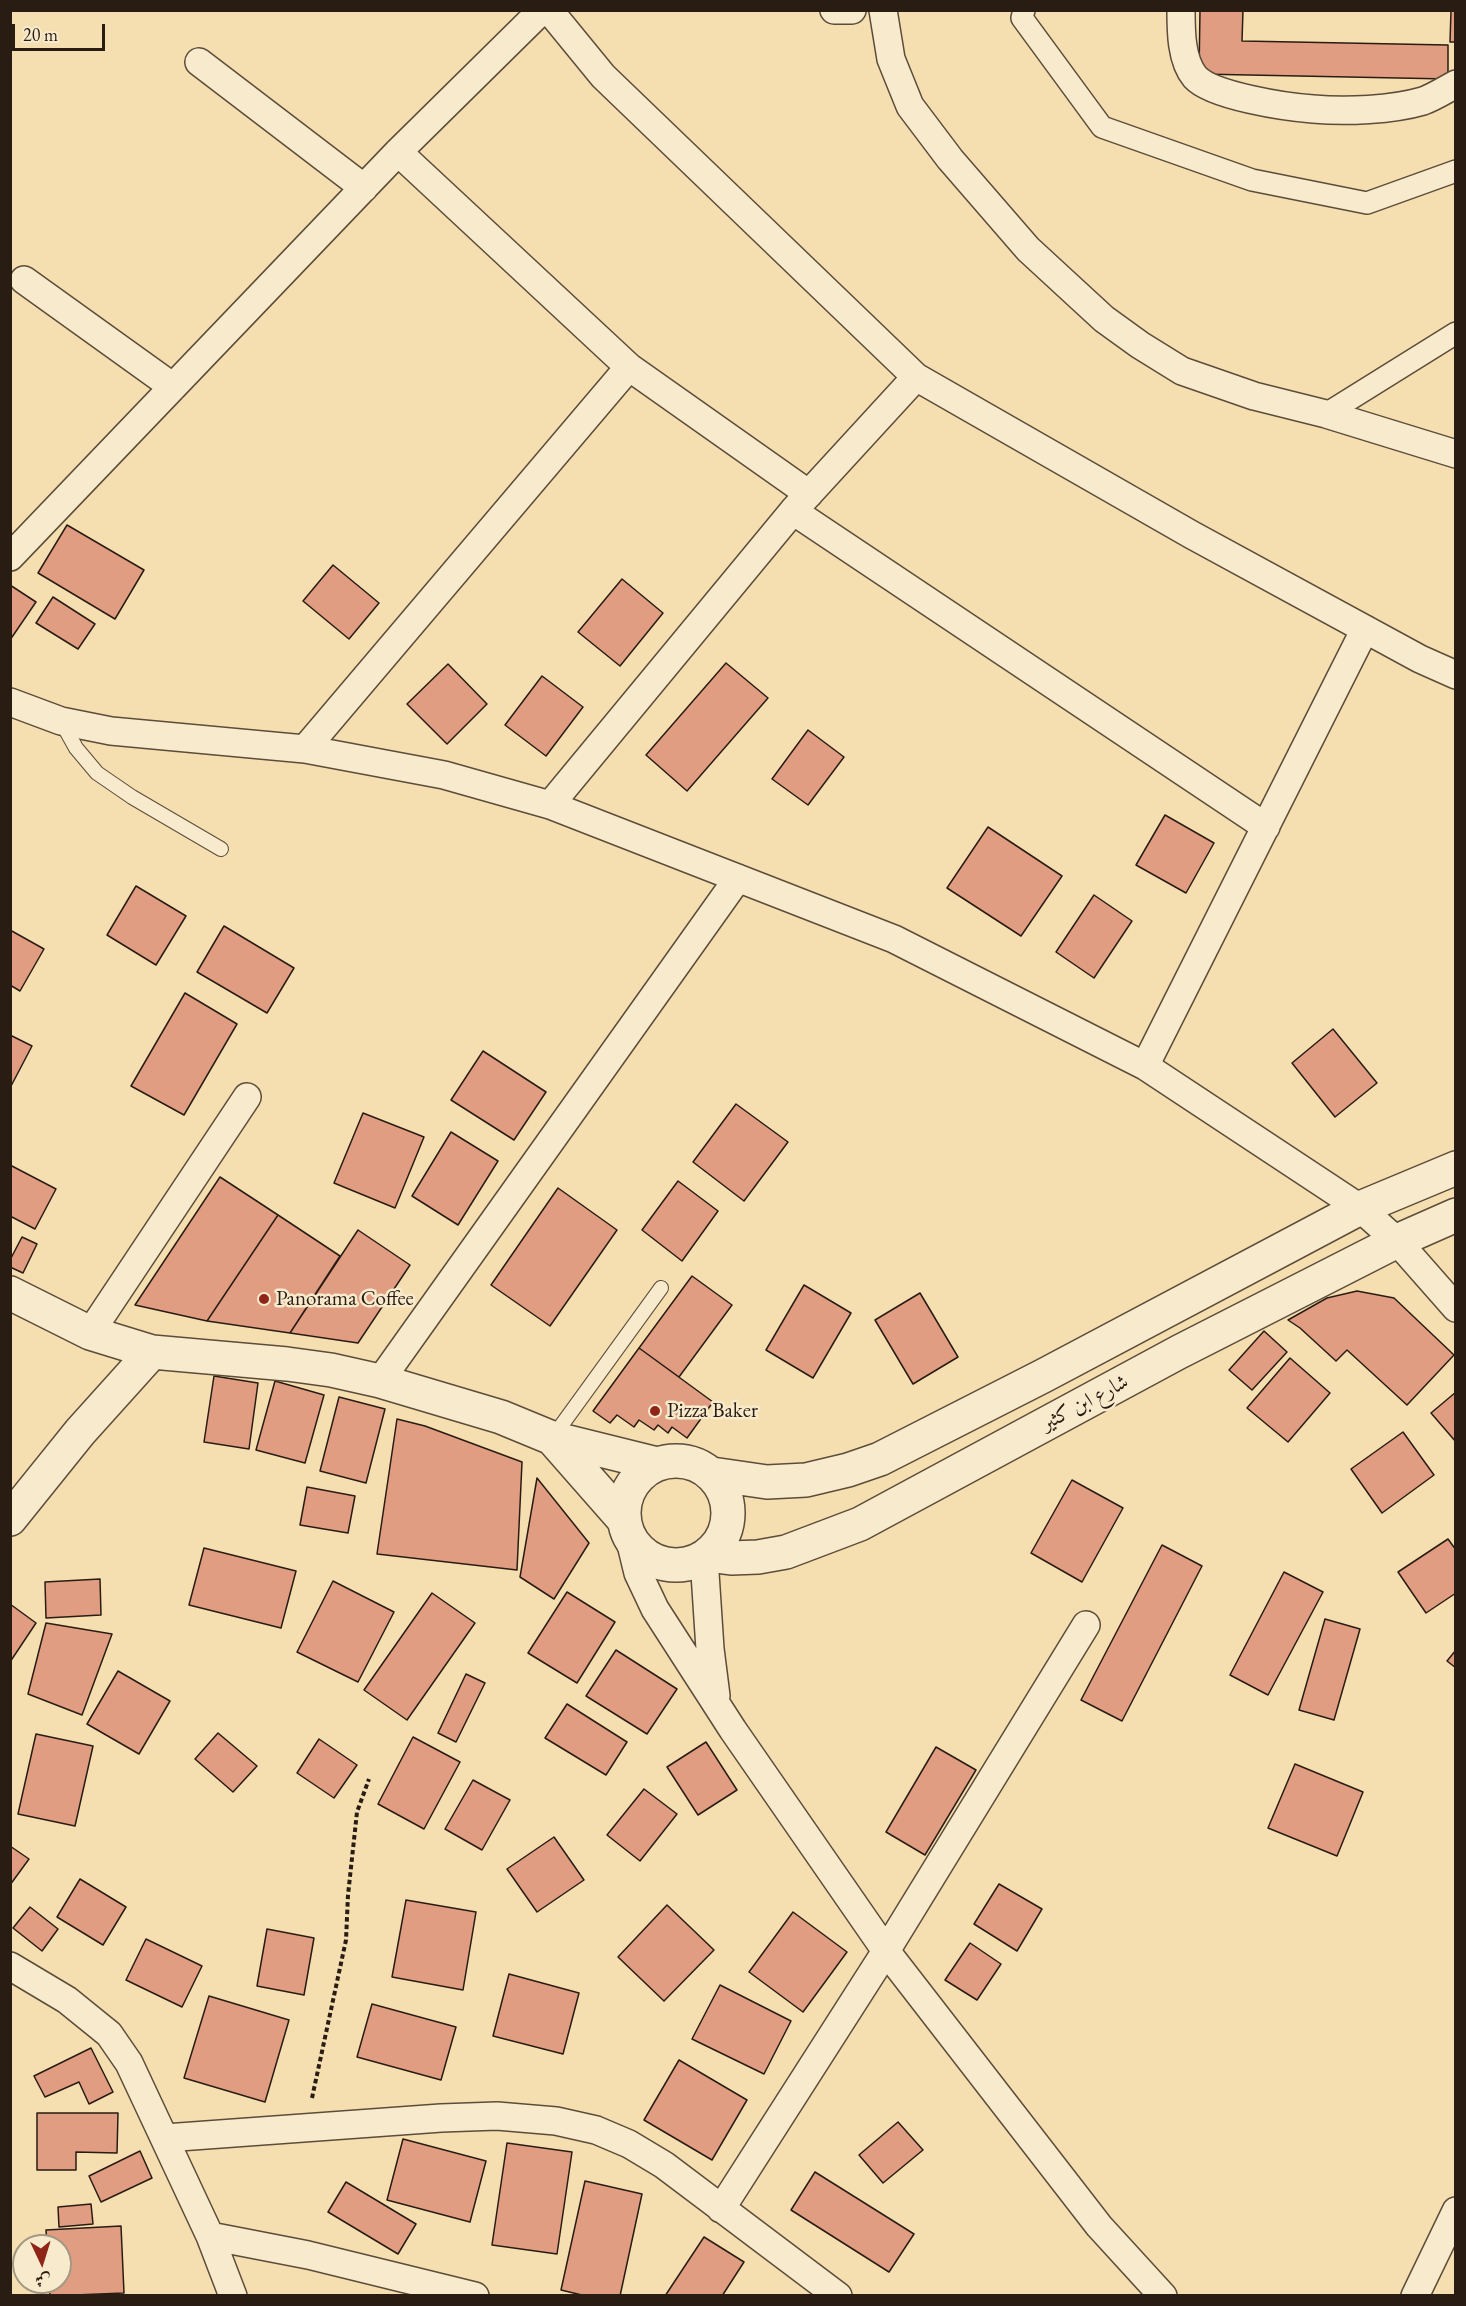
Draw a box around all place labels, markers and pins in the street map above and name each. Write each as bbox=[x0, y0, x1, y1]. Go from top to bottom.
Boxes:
place label: Panorama Coffee bbox=[276, 1286, 414, 1312]
marker: Panorama Coffee bbox=[257, 1292, 271, 1306]
place label: Pizza Baker bbox=[667, 1398, 758, 1424]
marker: Pizza Baker bbox=[648, 1404, 662, 1418]

